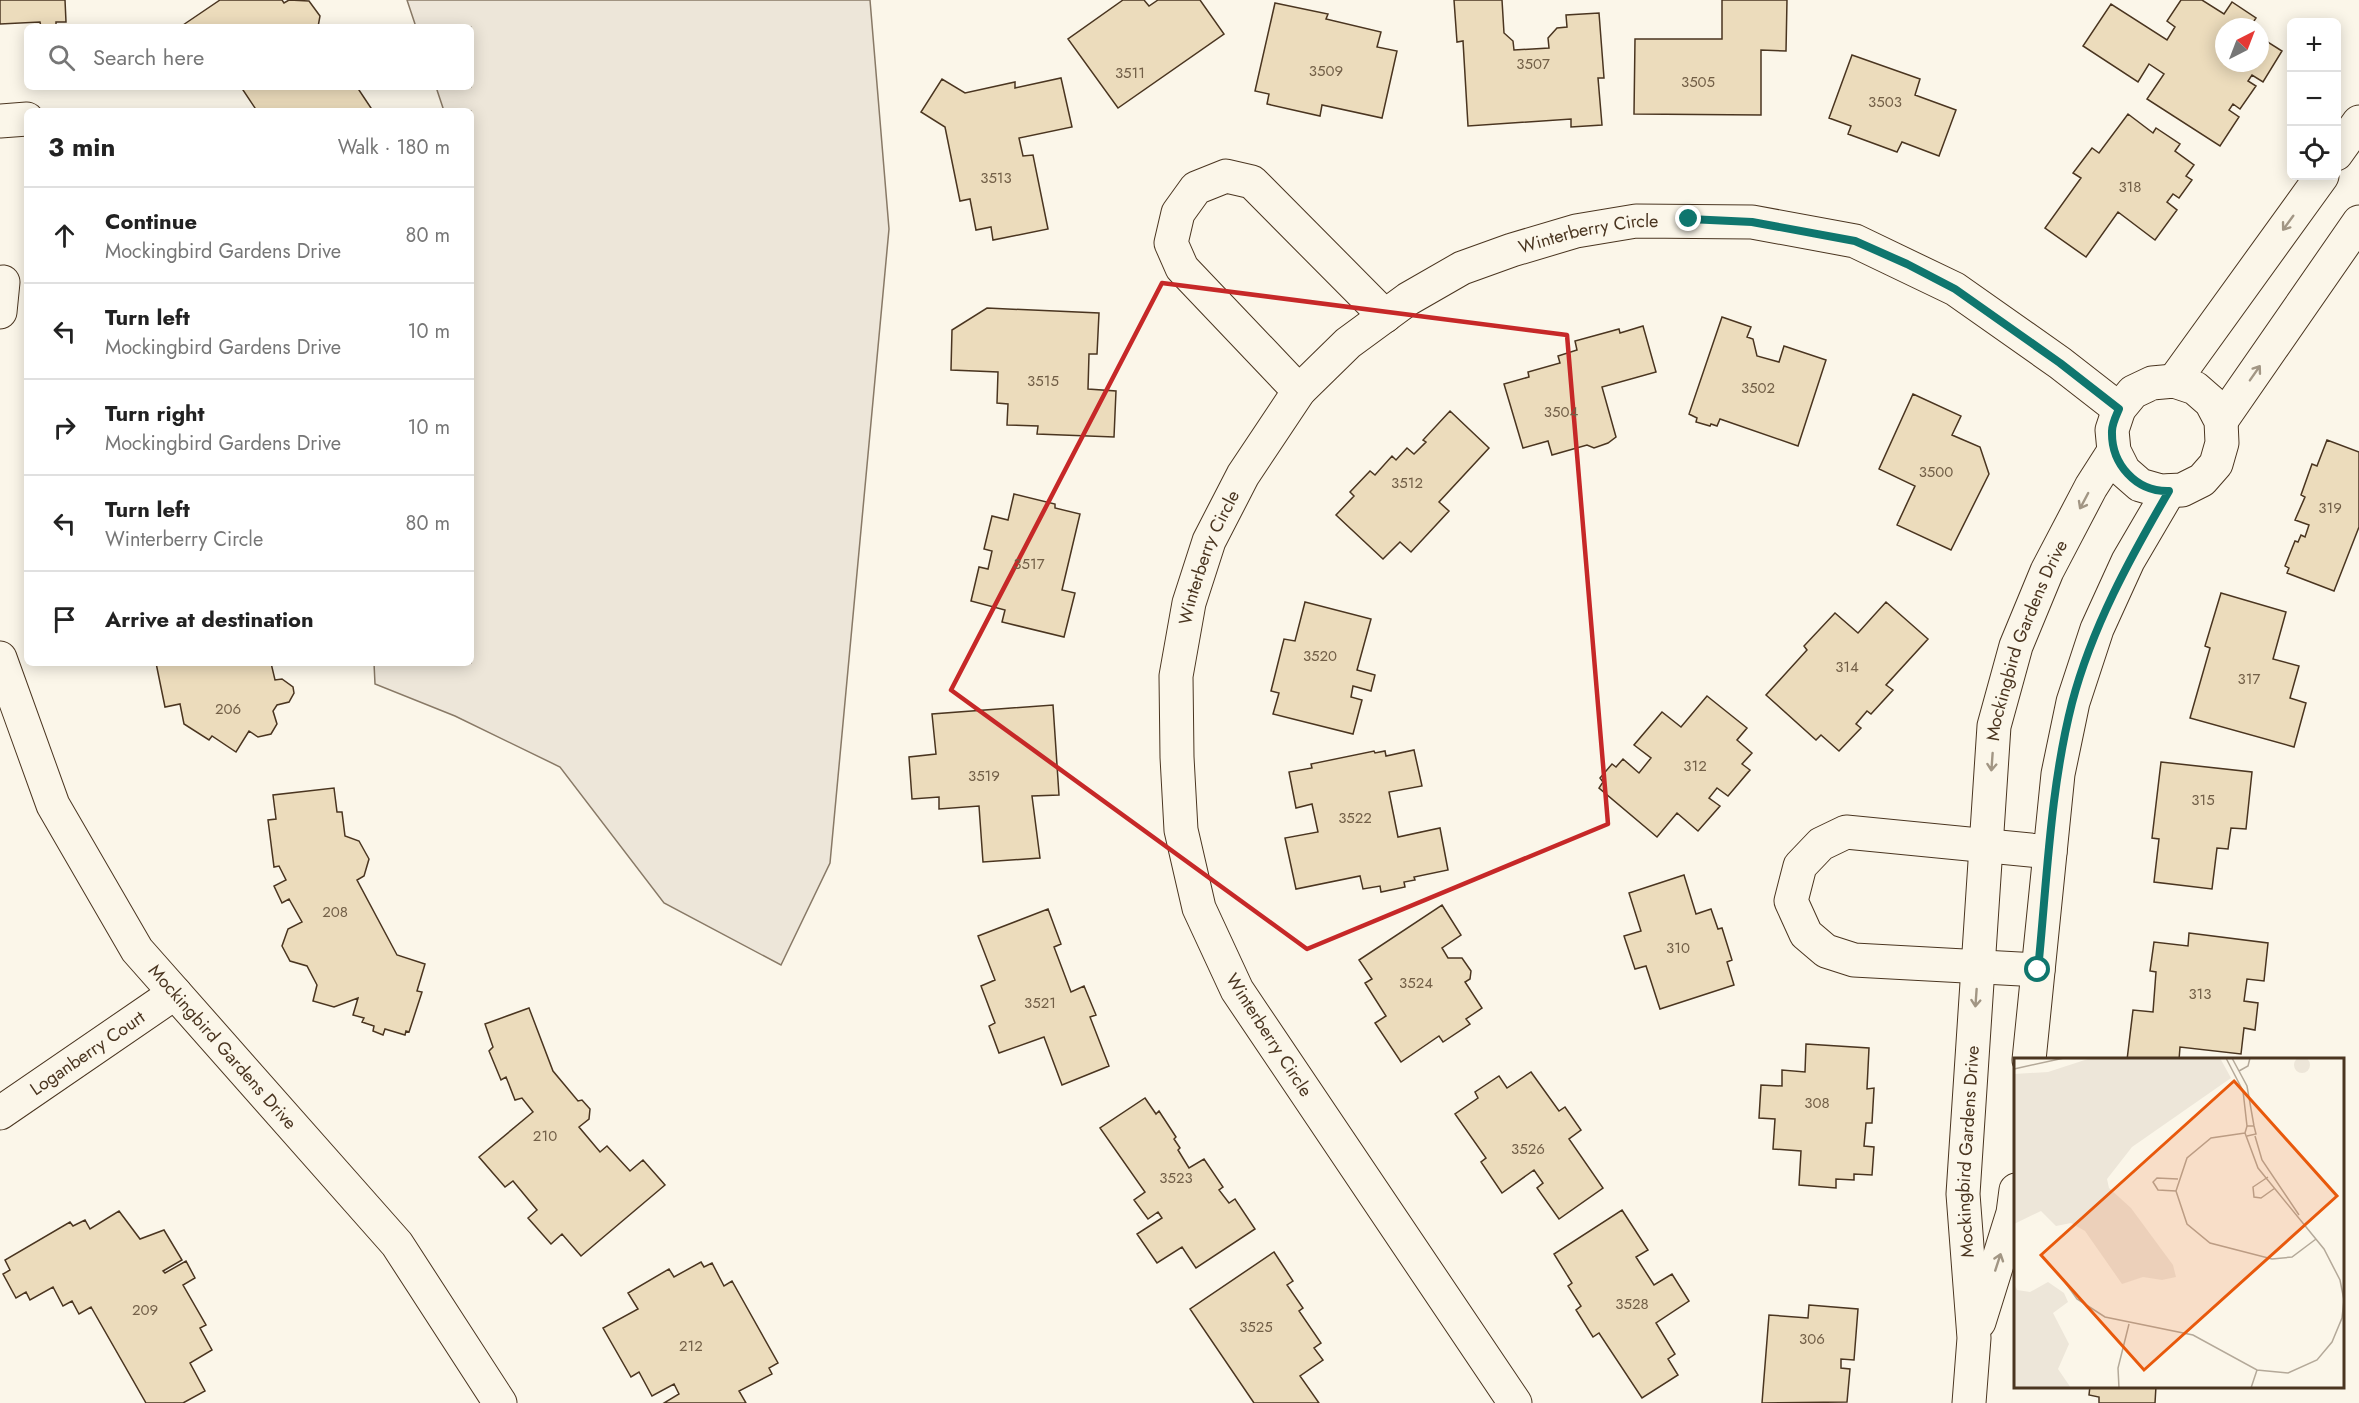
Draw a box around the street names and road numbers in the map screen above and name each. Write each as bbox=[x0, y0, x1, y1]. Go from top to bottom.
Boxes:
street label: Winterberry Circle bbox=[1515, 208, 1658, 260]
street label: Winterberry Circle bbox=[1172, 486, 1246, 627]
street label: Mockingbird Gardens Drive bbox=[1980, 535, 2074, 742]
street label: Mockingbird Gardens Drive bbox=[142, 958, 303, 1135]
street label: Winterberry Circle bbox=[1219, 968, 1319, 1102]
street label: Loganberry Court bbox=[25, 1004, 151, 1102]
street label: Mockingbird Gardens Drive bbox=[1950, 1045, 1986, 1259]

